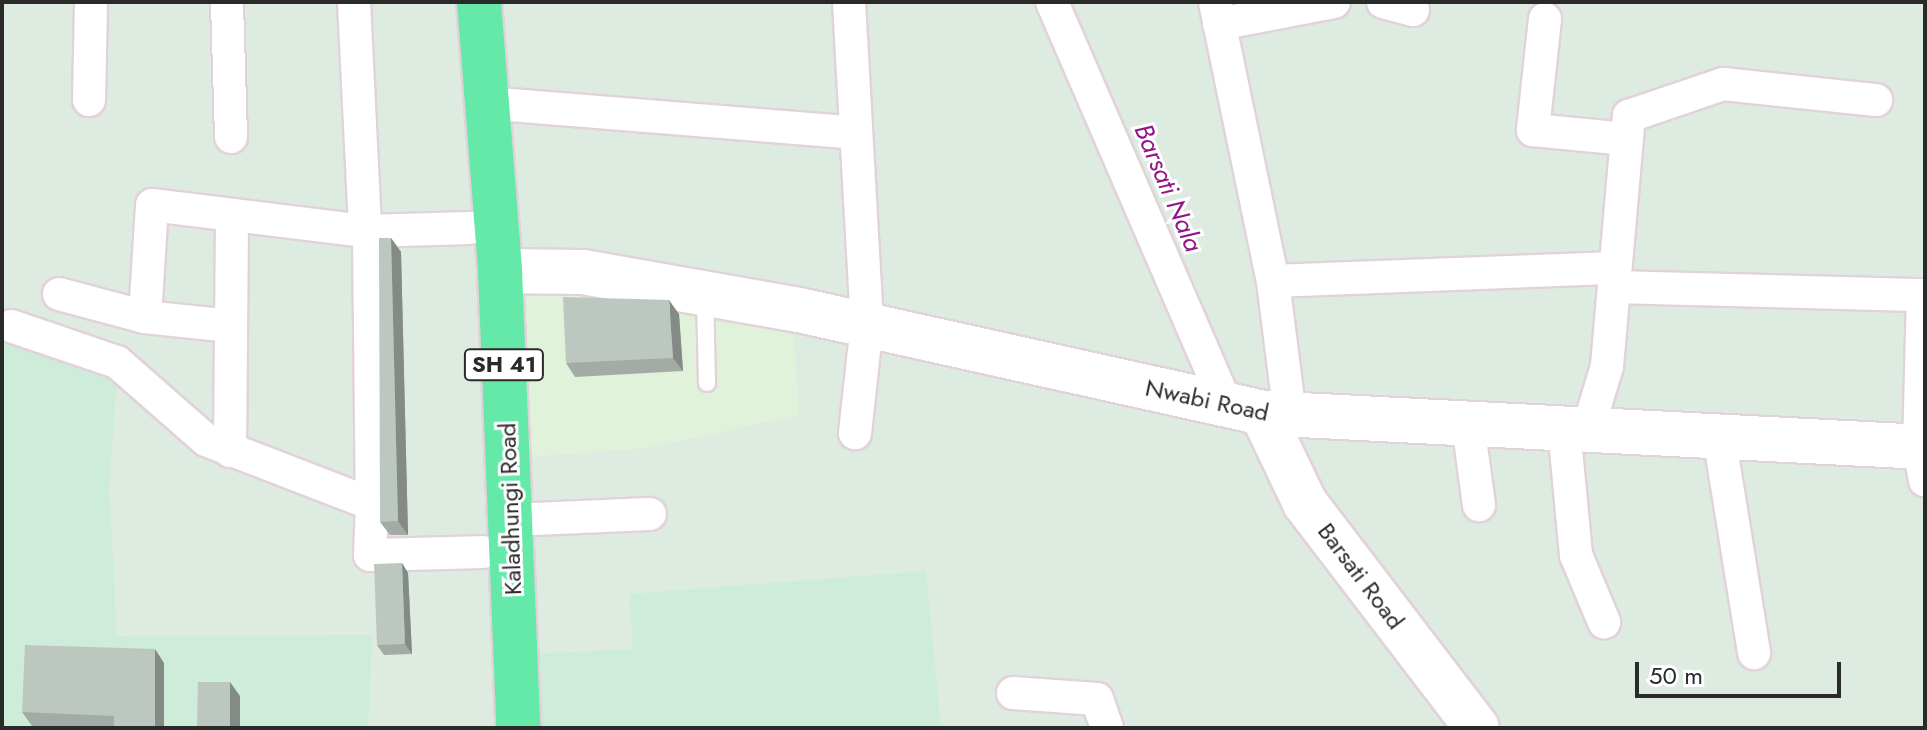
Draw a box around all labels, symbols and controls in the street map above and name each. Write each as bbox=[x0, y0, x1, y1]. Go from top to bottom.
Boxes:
water label: Barsati Nala bbox=[1127, 119, 1209, 257]
road number: SH 41 bbox=[462, 347, 546, 383]
street label: Nwabi Road bbox=[1143, 373, 1271, 427]
street label: Kaladhungi Road bbox=[493, 422, 527, 596]
street label: Barsati Road bbox=[1312, 517, 1410, 635]
scale bar bbox=[1639, 646, 1845, 696]
text: 50 m bbox=[1649, 658, 1703, 693]

